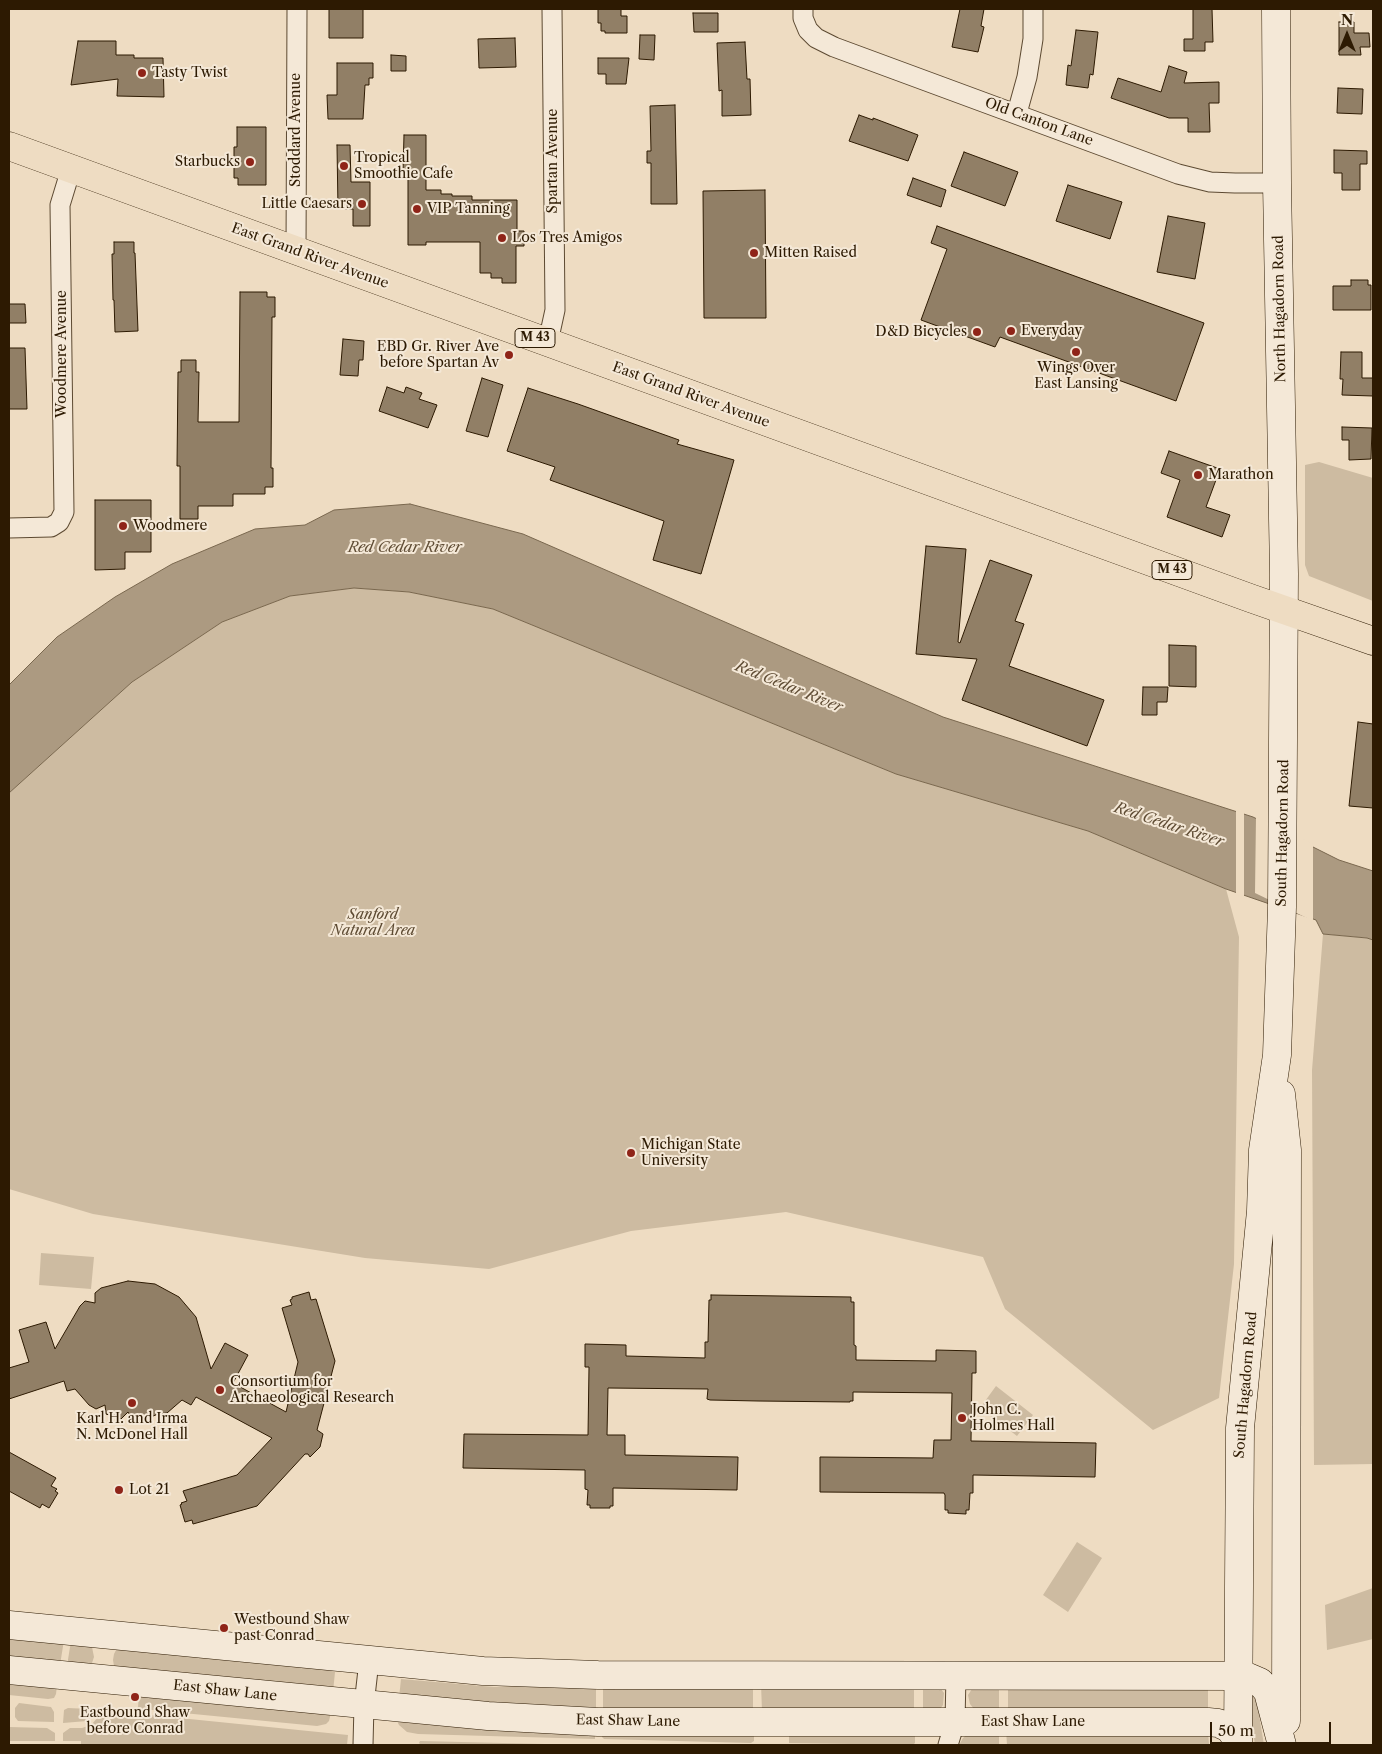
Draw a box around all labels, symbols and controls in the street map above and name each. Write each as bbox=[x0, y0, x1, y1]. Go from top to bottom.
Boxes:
north arrow bbox=[1322, 10, 1372, 60]
text: N bbox=[1341, 11, 1353, 29]
place label: Tasty Twist bbox=[152, 65, 228, 81]
marker: Tasty Twist bbox=[136, 67, 148, 79]
street label: Stoddard Avenue bbox=[288, 73, 304, 187]
street label: Old Canton Lane bbox=[983, 95, 1095, 149]
street label: Spartan Avenue bbox=[545, 109, 561, 213]
place label: Tropical Smoothie Cafe bbox=[354, 150, 453, 182]
place label: Starbucks bbox=[175, 154, 240, 170]
marker: Starbucks bbox=[244, 156, 256, 168]
marker: Tropical Smoothie Cafe bbox=[338, 160, 350, 172]
place label: Little Caesars bbox=[261, 196, 352, 212]
marker: Little Caesars bbox=[356, 198, 368, 210]
place label: VIP Tanning bbox=[427, 201, 510, 217]
marker: VIP Tanning bbox=[411, 203, 423, 215]
street label: East Grand River Avenue bbox=[229, 220, 391, 292]
place label: Los Tres Amigos bbox=[512, 230, 622, 246]
marker: Los Tres Amigos bbox=[496, 232, 508, 244]
street label: North Hagadorn Road bbox=[1270, 235, 1290, 383]
place label: Mitten Raised bbox=[764, 245, 857, 261]
marker: Mitten Raised bbox=[748, 247, 760, 259]
street label: Woodmere Avenue bbox=[54, 290, 70, 418]
place label: Everyday bbox=[1021, 323, 1082, 339]
place label: D&D Bicycles bbox=[875, 324, 967, 340]
marker: Everyday bbox=[1005, 325, 1017, 337]
marker: D&D Bicycles bbox=[971, 326, 983, 338]
road number: M 43 bbox=[515, 328, 555, 348]
place label: EBD Gr. River Ave before Spartan Av bbox=[377, 339, 499, 372]
marker: Wings Over East Lansing bbox=[1070, 346, 1082, 358]
marker: EBD Gr. River Ave before Spartan Av bbox=[503, 349, 515, 361]
street label: East Grand River Avenue bbox=[610, 359, 772, 431]
place label: Wings Over East Lansing bbox=[1034, 360, 1118, 392]
place label: Marathon bbox=[1208, 467, 1274, 483]
marker: Marathon bbox=[1192, 469, 1204, 481]
place label: Woodmere bbox=[133, 518, 207, 534]
marker: Woodmere bbox=[117, 520, 129, 532]
water label: Red Cedar River bbox=[348, 539, 462, 557]
road number: M 43 bbox=[1152, 560, 1192, 580]
water label: Red Cedar River bbox=[733, 657, 845, 717]
street label: South Hagadorn Road bbox=[1273, 759, 1293, 907]
water label: Red Cedar River bbox=[1112, 799, 1226, 851]
park label: Sanford Natural Area bbox=[331, 907, 415, 940]
place label: Michigan State University bbox=[641, 1137, 740, 1170]
marker: Michigan State University bbox=[625, 1147, 637, 1159]
street label: South Hagadorn Road bbox=[1231, 1311, 1261, 1459]
place label: Consortium for Archaeological Research bbox=[230, 1374, 394, 1406]
marker: Consortium for Archaeological Research bbox=[214, 1384, 226, 1396]
marker: Karl H. and Irma N. McDonel Hall bbox=[126, 1397, 138, 1409]
place label: John C. Holmes Hall bbox=[972, 1402, 1055, 1434]
place label: Karl H. and Irma N. McDonel Hall bbox=[76, 1411, 188, 1444]
marker: John C. Holmes Hall bbox=[956, 1412, 968, 1424]
place label: Lot 21 bbox=[129, 1482, 169, 1498]
marker: Lot 21 bbox=[113, 1484, 125, 1496]
place label: Westbound Shaw past Conrad bbox=[234, 1612, 349, 1644]
marker: Westbound Shaw past Conrad bbox=[218, 1622, 230, 1634]
street label: East Shaw Lane bbox=[172, 1677, 278, 1705]
marker: Eastbound Shaw before Conrad bbox=[129, 1691, 141, 1703]
place label: Eastbound Shaw before Conrad bbox=[80, 1705, 190, 1738]
street label: East Shaw Lane bbox=[576, 1712, 680, 1730]
scale bar bbox=[1212, 1712, 1333, 1744]
street label: East Shaw Lane bbox=[981, 1714, 1085, 1730]
text: 50 m bbox=[1218, 1721, 1254, 1740]

